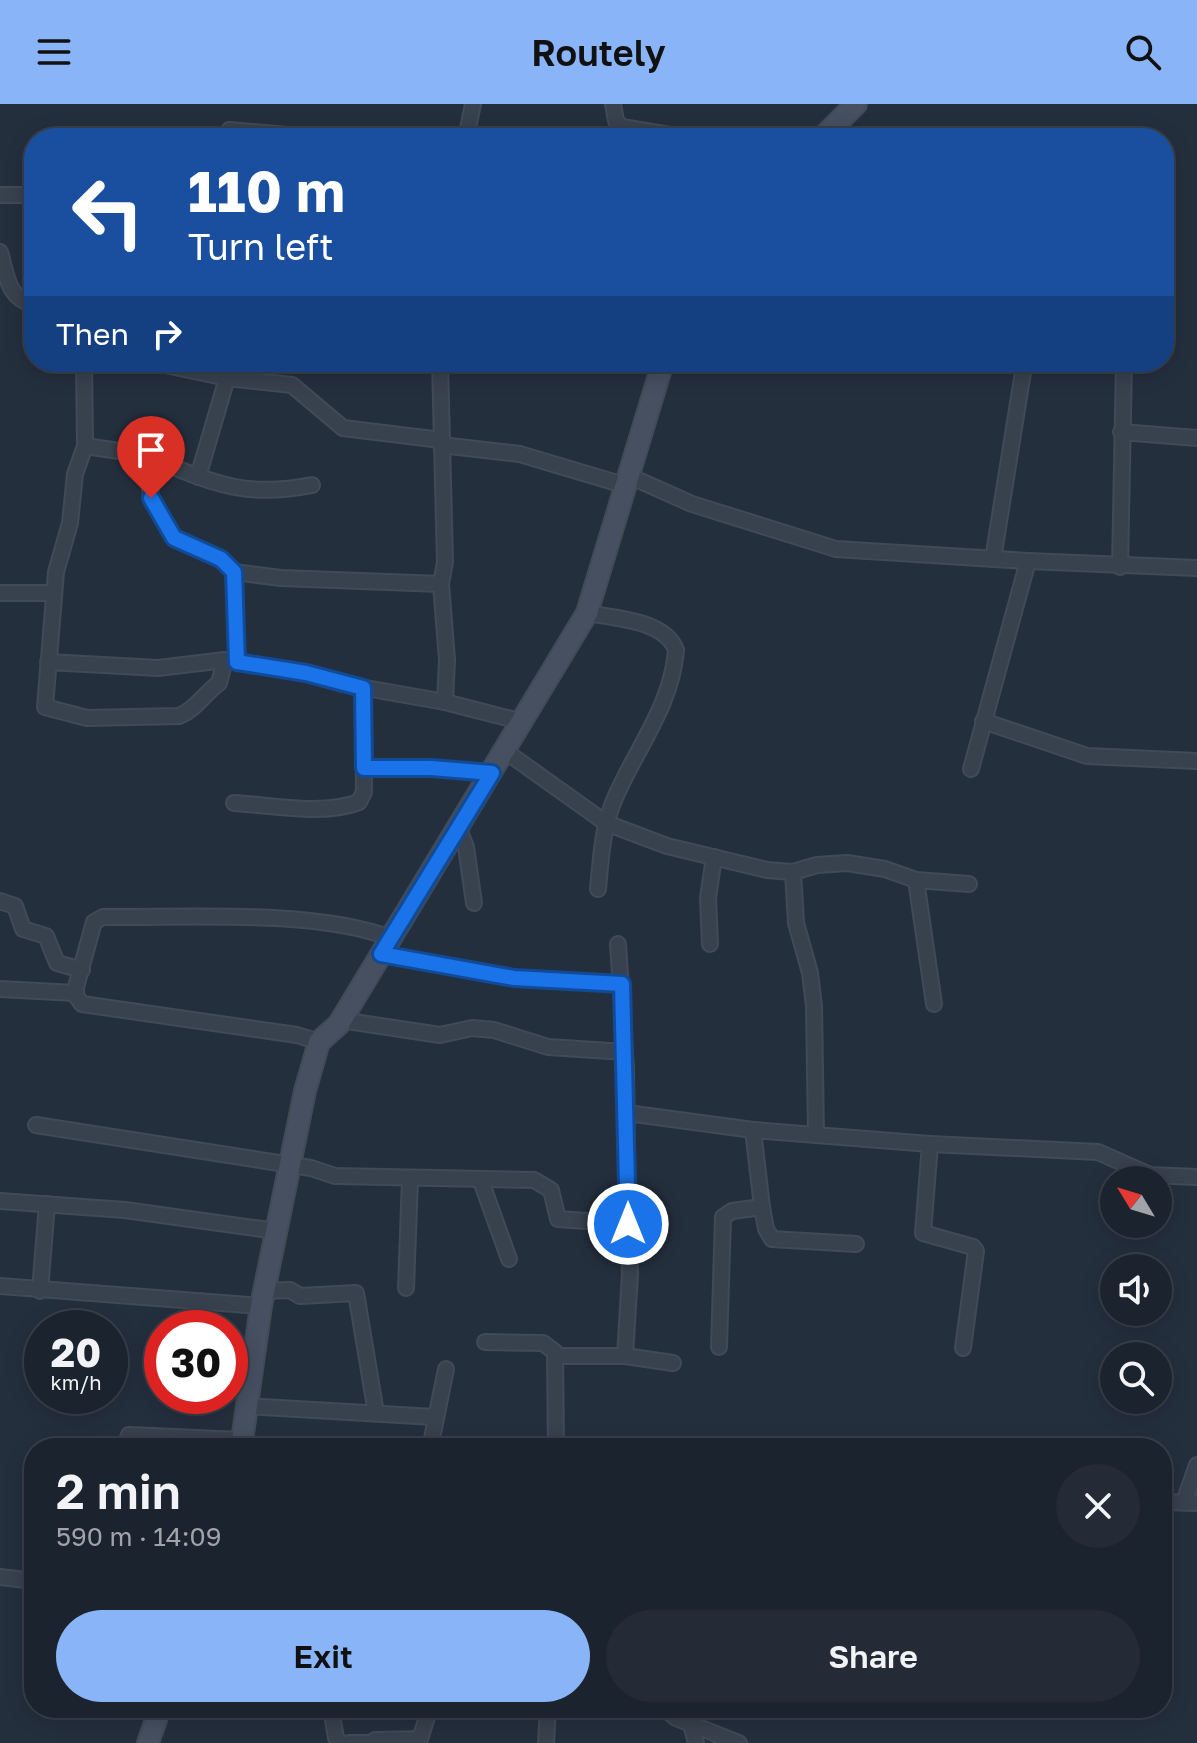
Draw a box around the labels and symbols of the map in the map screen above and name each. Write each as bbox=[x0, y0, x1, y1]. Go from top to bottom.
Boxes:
pin bbox=[117, 416, 185, 498]
north arrow bbox=[1100, 1166, 1172, 1238]
position arrow bbox=[586, 1182, 670, 1266]
speed limit sign: 30 bbox=[144, 1310, 248, 1414]

